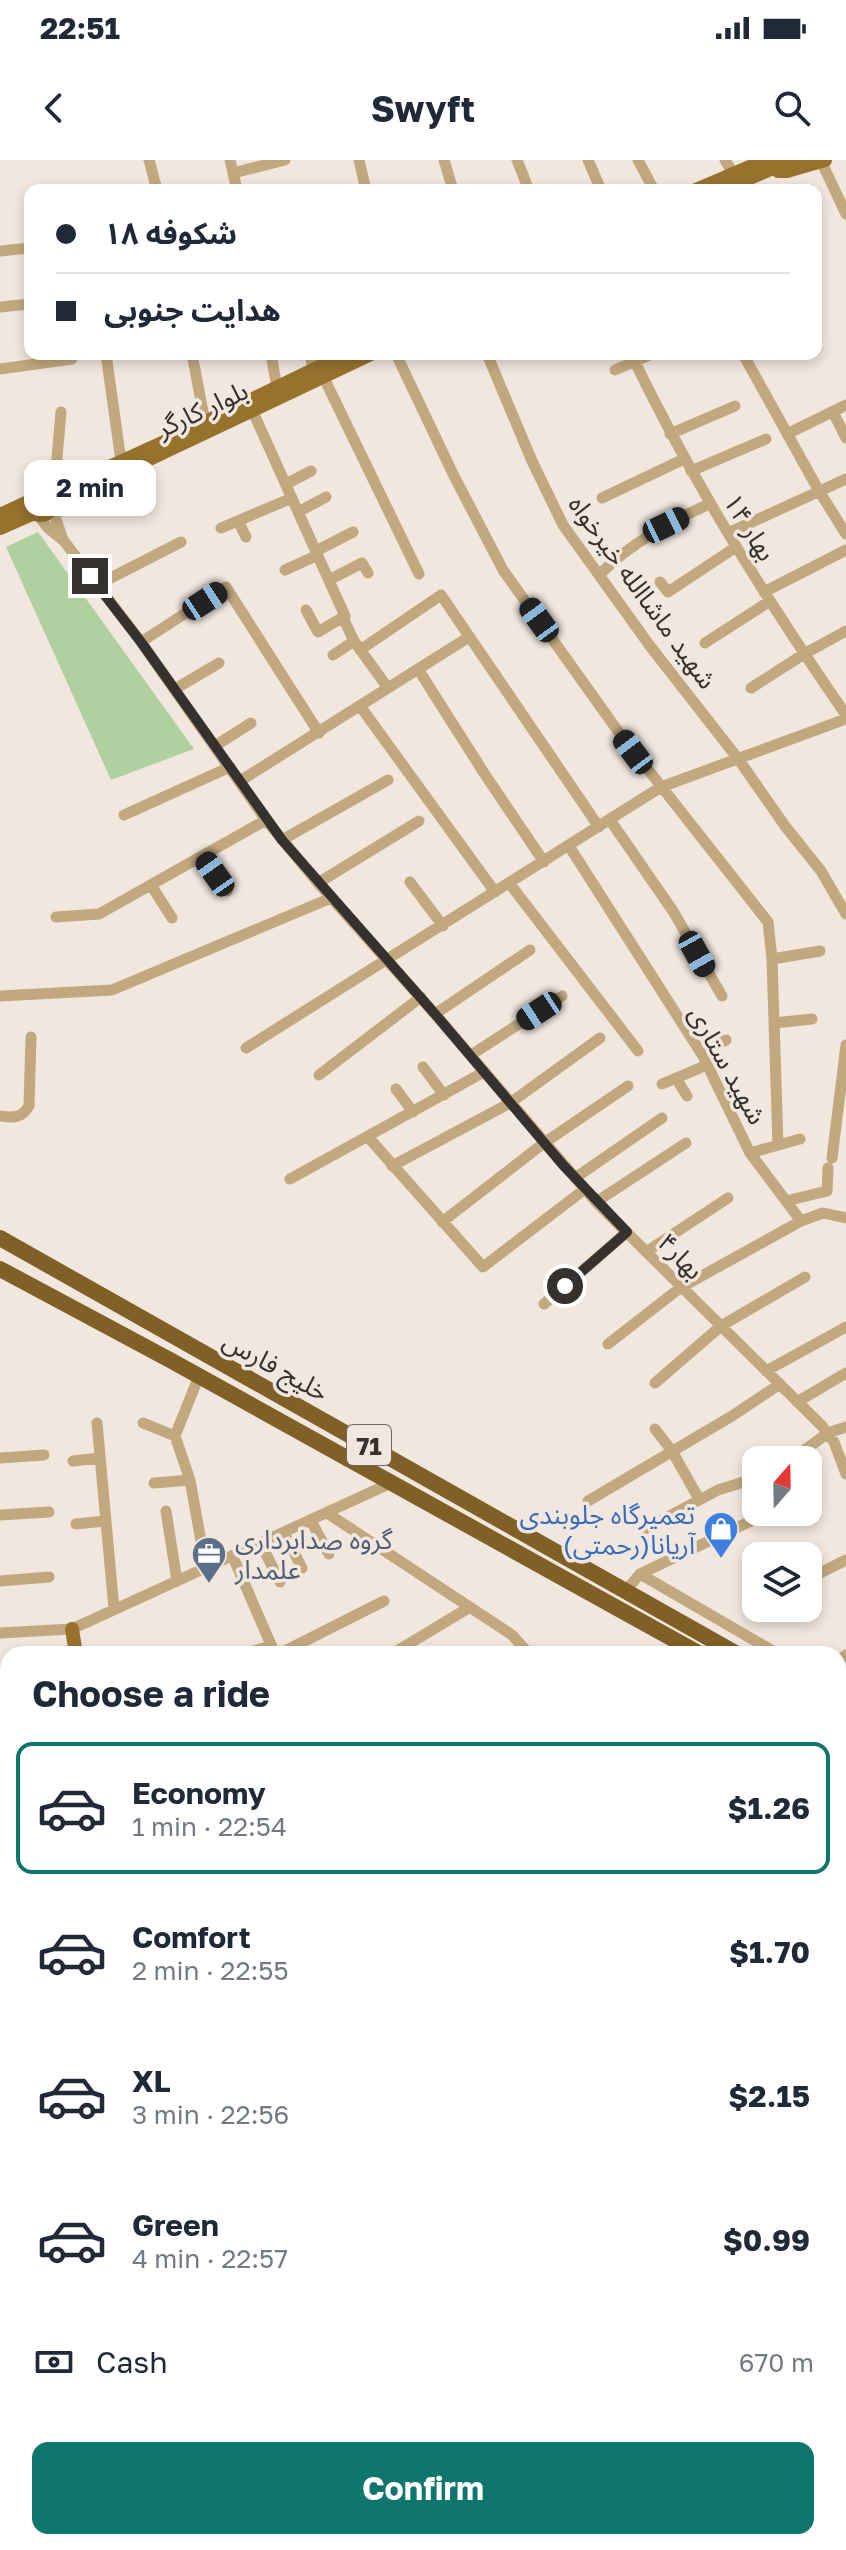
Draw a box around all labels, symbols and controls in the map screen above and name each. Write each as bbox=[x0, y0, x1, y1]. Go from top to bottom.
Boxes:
text: 22:51 bbox=[40, 10, 120, 46]
icon: back bbox=[32, 86, 76, 130]
icon: search bbox=[770, 86, 814, 130]
text: Swyft bbox=[371, 87, 475, 130]
text: شکوفه ۱۸ bbox=[104, 215, 237, 251]
text: هدایت جنوبی bbox=[104, 292, 281, 328]
street label: بلوار کارگر bbox=[151, 374, 253, 444]
callout: 2 min bbox=[24, 460, 156, 516]
text: 2 min bbox=[56, 472, 124, 503]
street label: بهار ۱۴ bbox=[717, 488, 783, 566]
street label: شهید ماشاالله خیرخواه bbox=[563, 489, 723, 695]
car bbox=[639, 504, 693, 546]
route end bbox=[72, 558, 108, 594]
car bbox=[178, 578, 232, 624]
car bbox=[515, 594, 563, 646]
car bbox=[609, 726, 657, 778]
car bbox=[191, 847, 239, 901]
car bbox=[675, 927, 719, 981]
car bbox=[512, 988, 566, 1034]
street label: شهید ستاری bbox=[683, 1000, 773, 1130]
street label: بهار۴ bbox=[652, 1226, 710, 1286]
route start bbox=[547, 1268, 583, 1304]
street label: خلیج فارس bbox=[216, 1324, 334, 1412]
road number: 71 bbox=[347, 1425, 391, 1465]
north arrow bbox=[742, 1446, 822, 1526]
map controls bbox=[742, 1446, 822, 1622]
place label: تعمیرگاه جلوبندی آریانا(رحمتی) bbox=[519, 1499, 696, 1560]
shop icon: تعمیرگاه جلوبندی آریانا(رحمتی) bbox=[702, 1510, 740, 1560]
place label: گروه صدابرداری علمدار bbox=[234, 1524, 393, 1585]
office icon: گروه صدابرداری علمدار bbox=[190, 1535, 228, 1585]
button: layers bbox=[742, 1542, 822, 1622]
text: Choose a ride bbox=[32, 1672, 270, 1715]
icon: car bbox=[36, 1772, 108, 1844]
text: Economy bbox=[132, 1775, 266, 1811]
text: $1.26 bbox=[728, 1790, 810, 1826]
text: 1 min · 22:54 bbox=[132, 1811, 287, 1842]
icon: car bbox=[36, 1916, 108, 1988]
text: Comfort bbox=[132, 1919, 251, 1955]
text: $1.70 bbox=[729, 1934, 810, 1970]
text: 2 min · 22:55 bbox=[132, 1955, 288, 1986]
icon: car bbox=[36, 2060, 108, 2132]
text: XL bbox=[132, 2063, 171, 2099]
text: $2.15 bbox=[728, 2078, 810, 2114]
text: 3 min · 22:56 bbox=[132, 2099, 289, 2130]
icon: car bbox=[36, 2204, 108, 2276]
text: Green bbox=[132, 2207, 219, 2243]
text: $0.99 bbox=[723, 2222, 810, 2258]
text: 4 min · 22:57 bbox=[132, 2243, 288, 2274]
icon: cash bbox=[32, 2340, 76, 2384]
text: Cash bbox=[96, 2344, 168, 2380]
text: 670 m bbox=[739, 2347, 814, 2378]
button: Confirm bbox=[32, 2442, 814, 2534]

